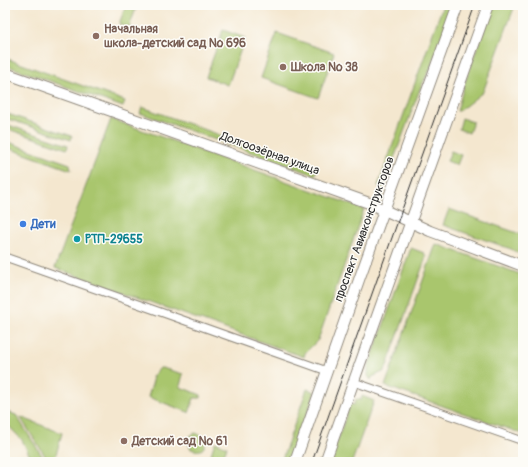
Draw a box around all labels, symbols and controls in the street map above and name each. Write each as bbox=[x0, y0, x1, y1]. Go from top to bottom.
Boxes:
place label: Начальная школа-детский сад № 696 bbox=[104, 22, 246, 51]
marker: Начальная школа-детский сад № 696 bbox=[91, 31, 101, 41]
place label: Школа № 38 bbox=[290, 60, 358, 75]
marker: Школа № 38 bbox=[278, 62, 288, 72]
street label: Долгоозёрная улица bbox=[217, 128, 322, 179]
street label: проспект Авиаконструкторов bbox=[331, 154, 398, 304]
place label: Дети bbox=[30, 217, 56, 232]
marker: Дети bbox=[18, 219, 28, 229]
place label: РТП-29655 bbox=[85, 232, 143, 247]
marker: РТП-29655 bbox=[72, 234, 82, 244]
place label: Детский сад № 61 bbox=[131, 434, 227, 449]
marker: Детский сад № 61 bbox=[119, 436, 129, 446]

